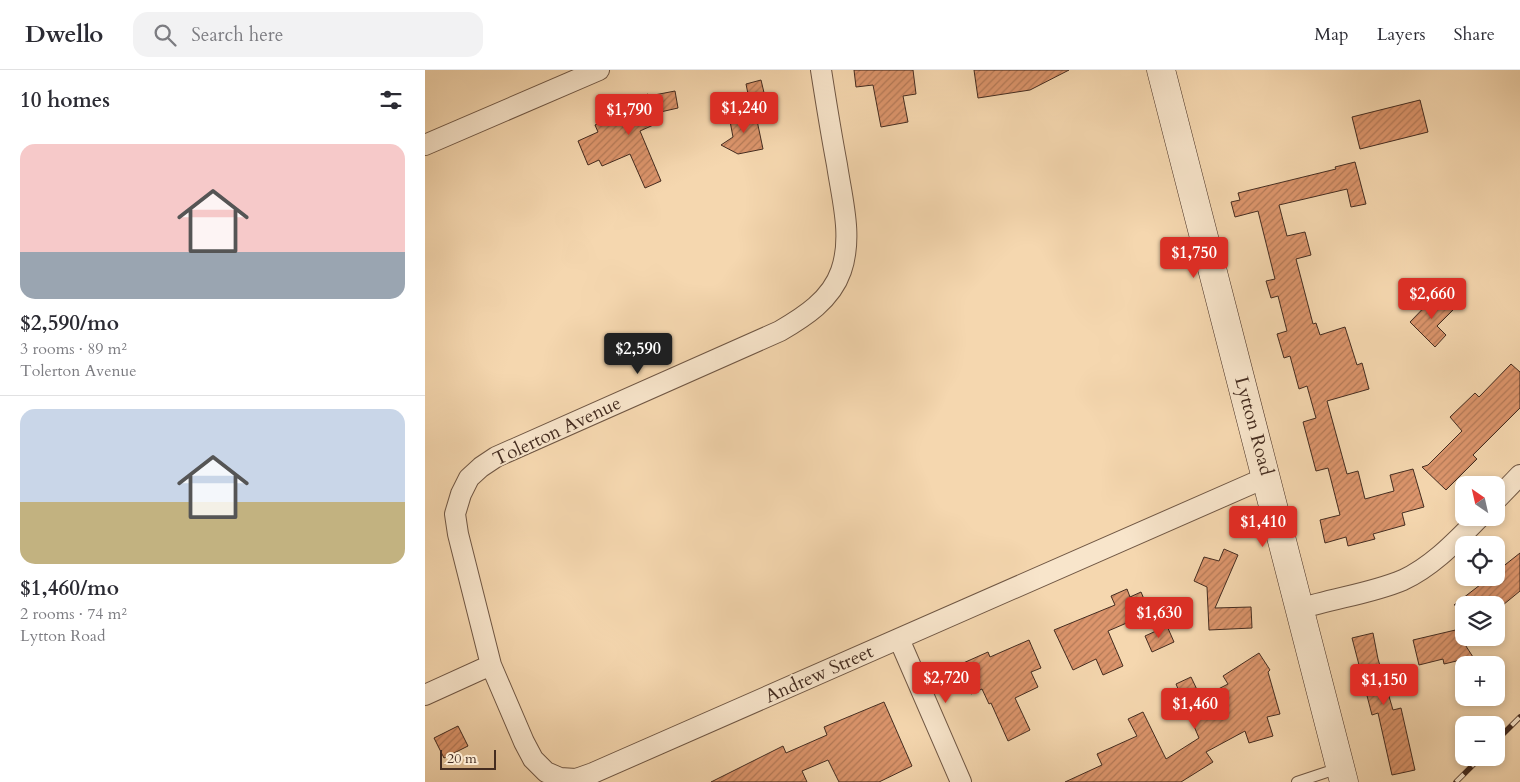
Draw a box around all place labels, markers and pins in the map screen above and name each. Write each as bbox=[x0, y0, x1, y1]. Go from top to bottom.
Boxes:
pin: $1,240 bbox=[703, 92, 785, 134]
pin: $1,790 bbox=[588, 93, 670, 136]
pin: $1,750 bbox=[1153, 236, 1235, 279]
pin: $2,660 bbox=[1391, 278, 1473, 320]
pin: $2,590 bbox=[597, 332, 679, 375]
pin: $1,410 bbox=[1222, 506, 1304, 548]
pin: $1,630 bbox=[1118, 596, 1200, 639]
pin: $2,720 bbox=[905, 662, 987, 704]
pin: $1,150 bbox=[1343, 664, 1425, 706]
pin: $1,460 bbox=[1154, 688, 1236, 730]

